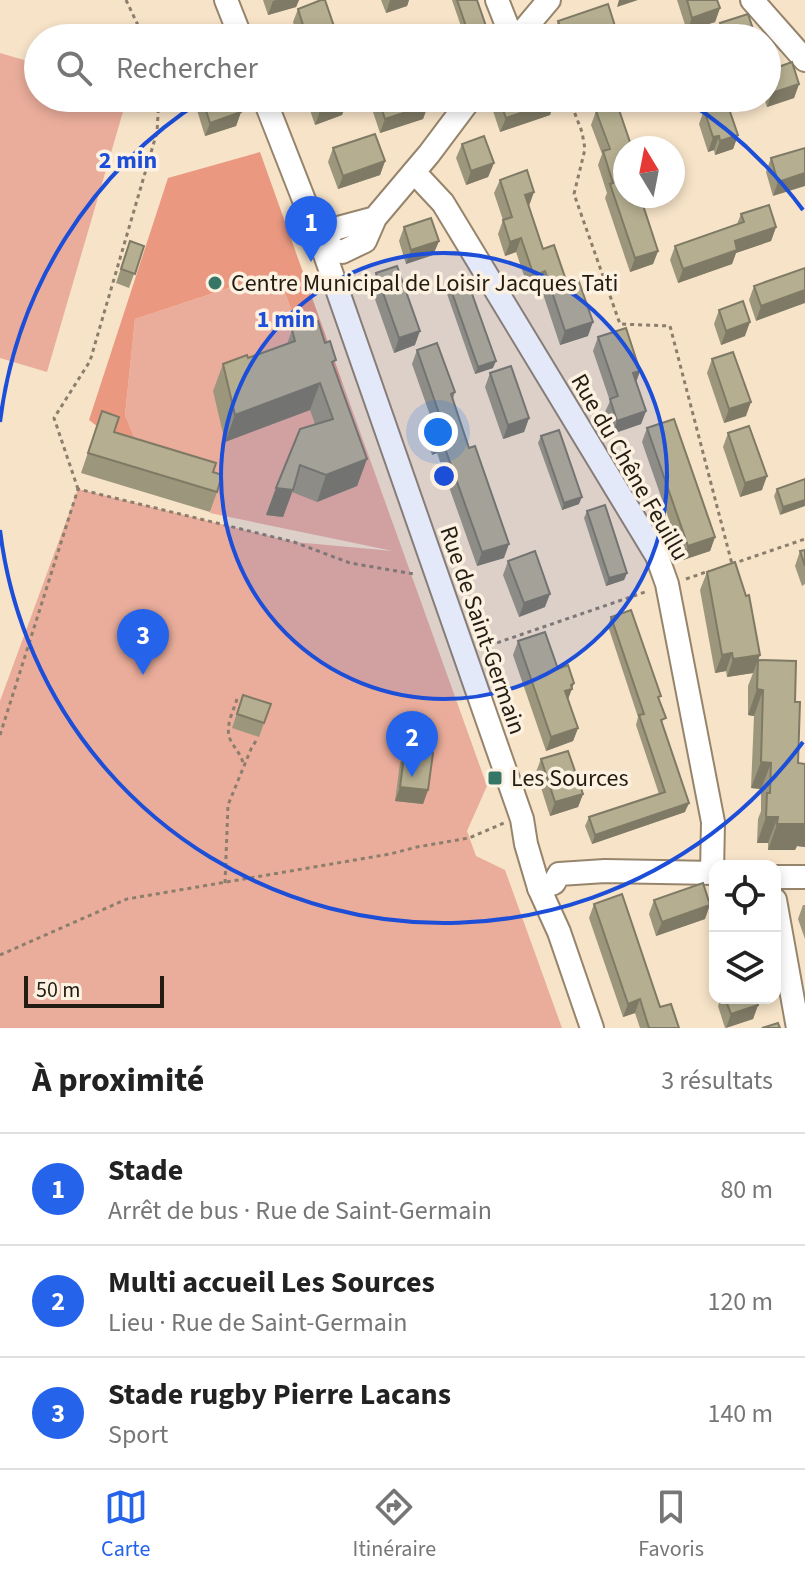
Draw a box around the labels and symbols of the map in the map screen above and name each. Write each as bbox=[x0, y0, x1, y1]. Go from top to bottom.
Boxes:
north arrow bbox=[613, 136, 685, 208]
text: 2 min bbox=[99, 143, 157, 178]
pin: 1 bbox=[285, 196, 337, 262]
place label: Centre Municipal de Loisir Jacques Tati bbox=[231, 266, 619, 301]
marker: Centre Municipal de Loisir Jacques Tati bbox=[206, 274, 224, 292]
text: 1 min bbox=[257, 302, 315, 337]
street label: Rue du Chêne Feuillu bbox=[562, 367, 697, 567]
your location bbox=[418, 412, 458, 452]
centre of rings bbox=[430, 462, 458, 490]
street label: Rue de Saint-Germain bbox=[430, 521, 535, 739]
pin: 3 bbox=[117, 609, 169, 675]
pin: 2 bbox=[386, 711, 438, 777]
place label: Les Sources bbox=[511, 761, 629, 796]
marker: Les Sources bbox=[486, 769, 504, 787]
scale bar bbox=[24, 972, 164, 1008]

